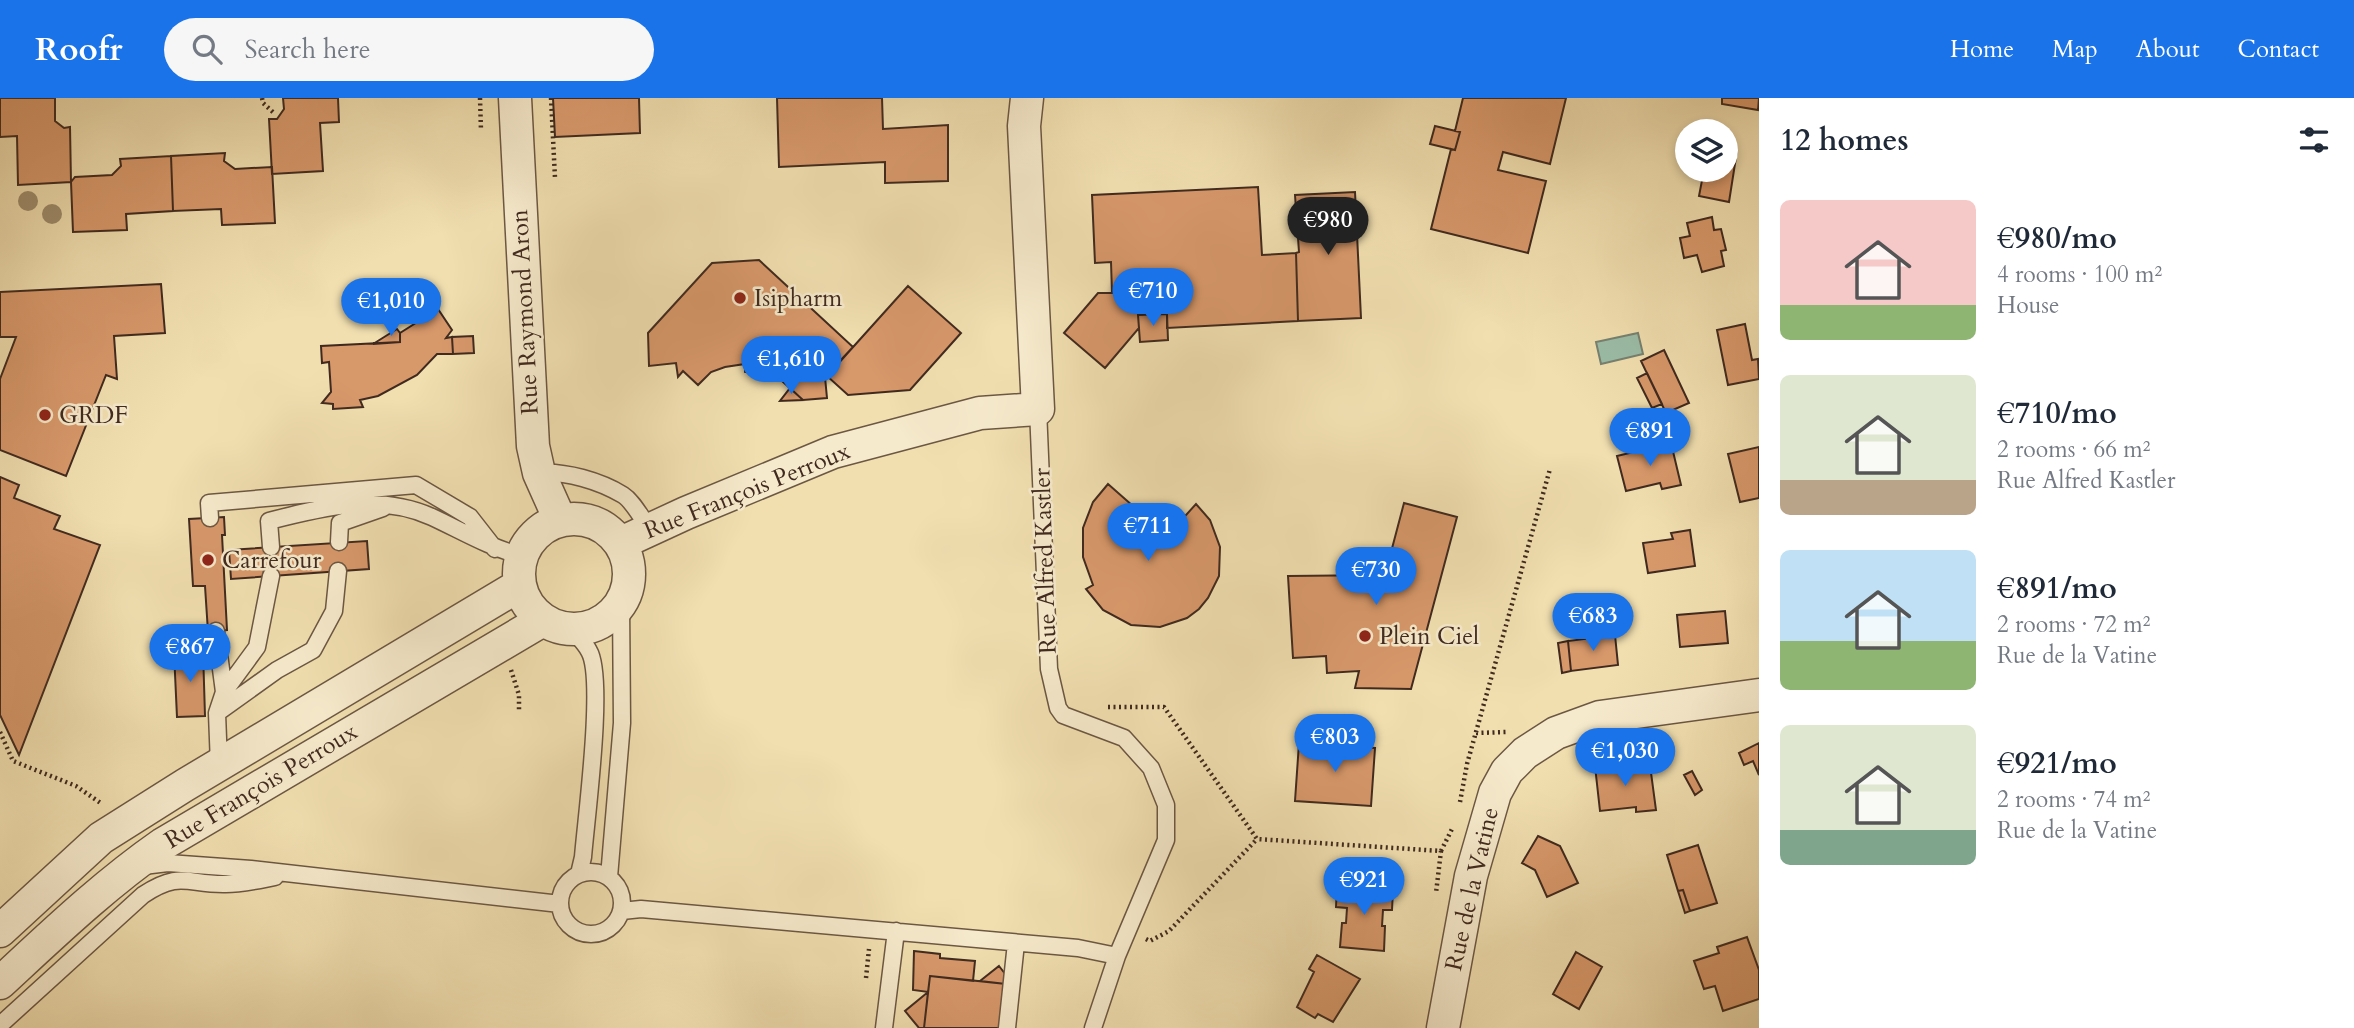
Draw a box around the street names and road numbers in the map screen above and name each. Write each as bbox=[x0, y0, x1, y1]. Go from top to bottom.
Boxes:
street label: Rue Raymond Aron bbox=[503, 208, 547, 415]
street label: Rue François Perroux bbox=[639, 435, 855, 547]
street label: Rue Alfred Kastler bbox=[1025, 467, 1065, 655]
street label: Rue François Perroux bbox=[158, 715, 364, 857]
street label: Rue de la Vatine bbox=[1437, 804, 1507, 974]

